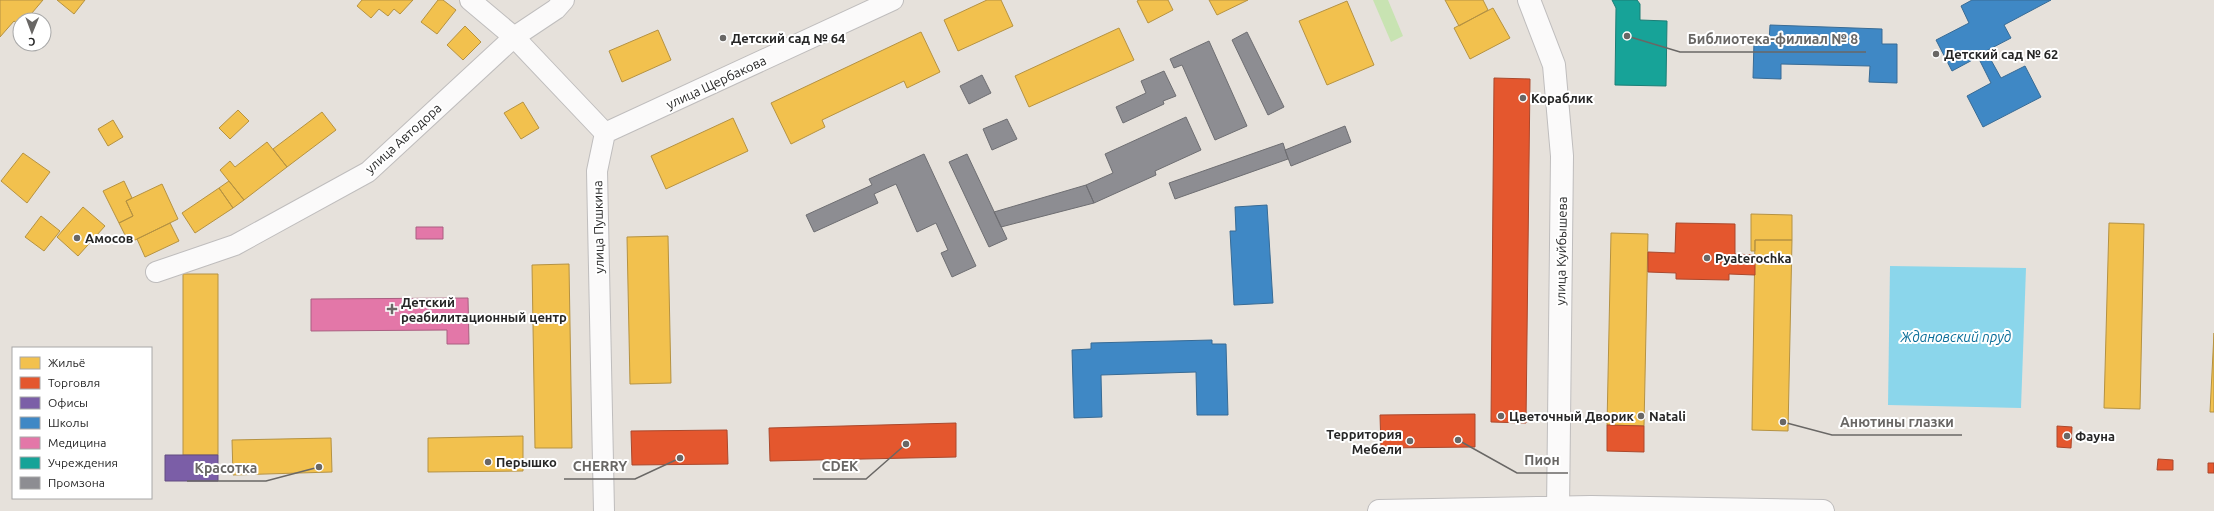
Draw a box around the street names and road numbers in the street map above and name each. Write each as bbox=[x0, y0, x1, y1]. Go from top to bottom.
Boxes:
street label: улица Щербакова bbox=[664, 53, 768, 111]
street label: улица Автодора bbox=[362, 100, 444, 176]
street label: улица Пушкина bbox=[590, 180, 606, 274]
street label: улица Куйбышева bbox=[1553, 196, 1569, 306]

